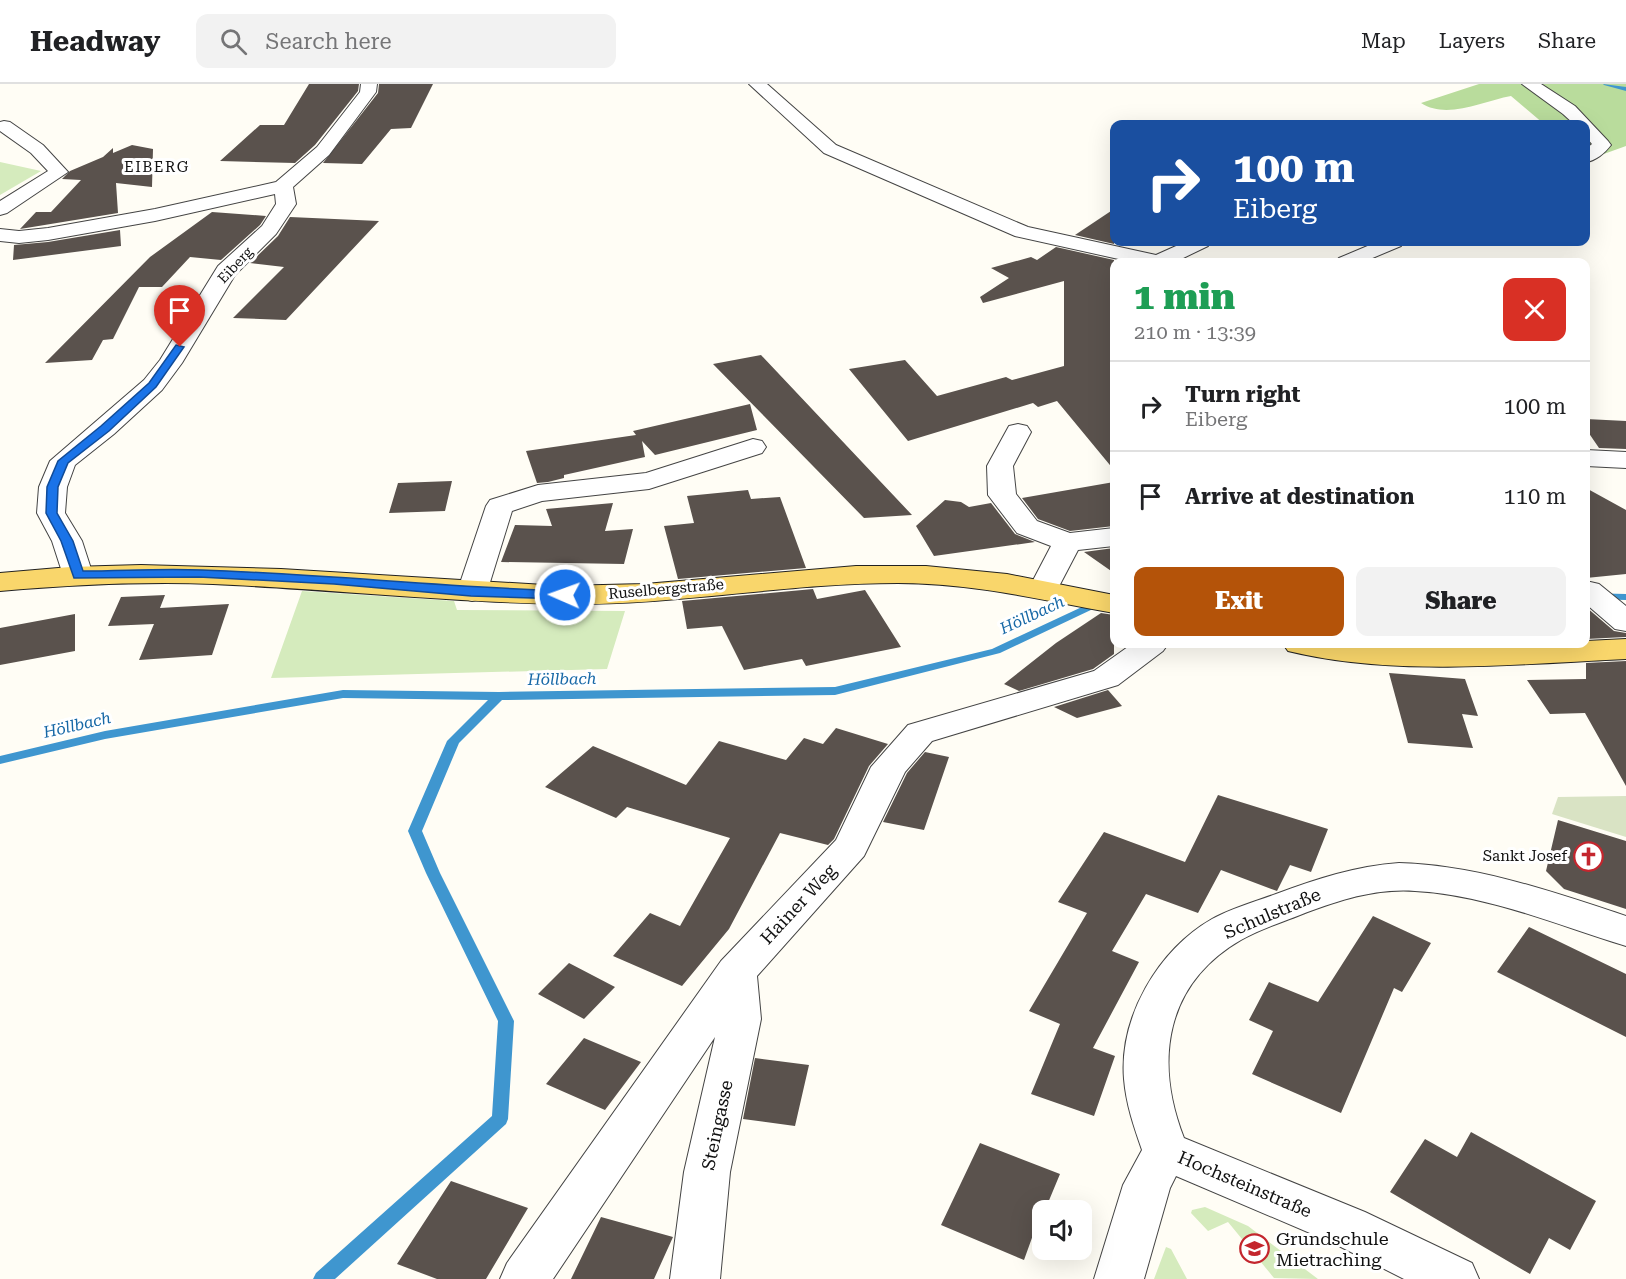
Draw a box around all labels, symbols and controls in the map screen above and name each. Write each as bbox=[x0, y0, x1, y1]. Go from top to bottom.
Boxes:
search box bbox=[196, 14, 616, 68]
text: Headway bbox=[30, 25, 160, 58]
icon: search bbox=[217, 25, 250, 58]
text: Search here bbox=[265, 29, 391, 54]
text: Map bbox=[1361, 29, 1406, 53]
text: Layers bbox=[1439, 29, 1505, 53]
text: Share bbox=[1538, 29, 1596, 53]
text: 100 m bbox=[1233, 143, 1355, 192]
icon: right bbox=[1134, 144, 1212, 222]
district label: EIBERG bbox=[124, 158, 190, 176]
text: Eiberg bbox=[1233, 193, 1317, 225]
street label: Eiberg bbox=[214, 244, 256, 286]
text: 1 min bbox=[1134, 276, 1235, 318]
button: close bbox=[1503, 278, 1566, 341]
pin bbox=[154, 285, 205, 347]
icon: arrive bbox=[163, 294, 196, 327]
text: 210 m · 13:39 bbox=[1134, 320, 1256, 344]
text: Turn right bbox=[1185, 382, 1300, 407]
icon: right bbox=[1134, 390, 1167, 423]
text: 100 m bbox=[1503, 394, 1566, 419]
text: Eiberg bbox=[1185, 407, 1247, 431]
icon: arrive bbox=[1134, 480, 1167, 513]
text: Arrive at destination bbox=[1185, 484, 1414, 509]
text: 110 m bbox=[1503, 484, 1566, 509]
position arrow bbox=[533, 563, 597, 627]
button: Exit bbox=[1134, 567, 1344, 636]
button: Share bbox=[1356, 567, 1566, 636]
street label: Ruselbergstraße bbox=[607, 575, 725, 603]
water label: Höllbach bbox=[996, 592, 1068, 639]
water label: Höllbach bbox=[526, 669, 597, 689]
water label: Höllbach bbox=[40, 708, 113, 742]
church icon: Sankt Josef bbox=[1572, 840, 1604, 872]
place label: Sankt Josef bbox=[1483, 847, 1568, 865]
street label: Hainer Weg bbox=[756, 859, 841, 948]
street label: Schulstraße bbox=[1220, 883, 1324, 943]
street label: Steingasse bbox=[697, 1078, 737, 1172]
street label: Hochsteinstraße bbox=[1175, 1146, 1315, 1222]
map controls bbox=[1032, 1200, 1092, 1260]
button: sound bbox=[1032, 1200, 1092, 1260]
place label: Grundschule Mietraching bbox=[1276, 1228, 1389, 1270]
school or university icon: Grundschule Mietraching bbox=[1239, 1232, 1271, 1264]

